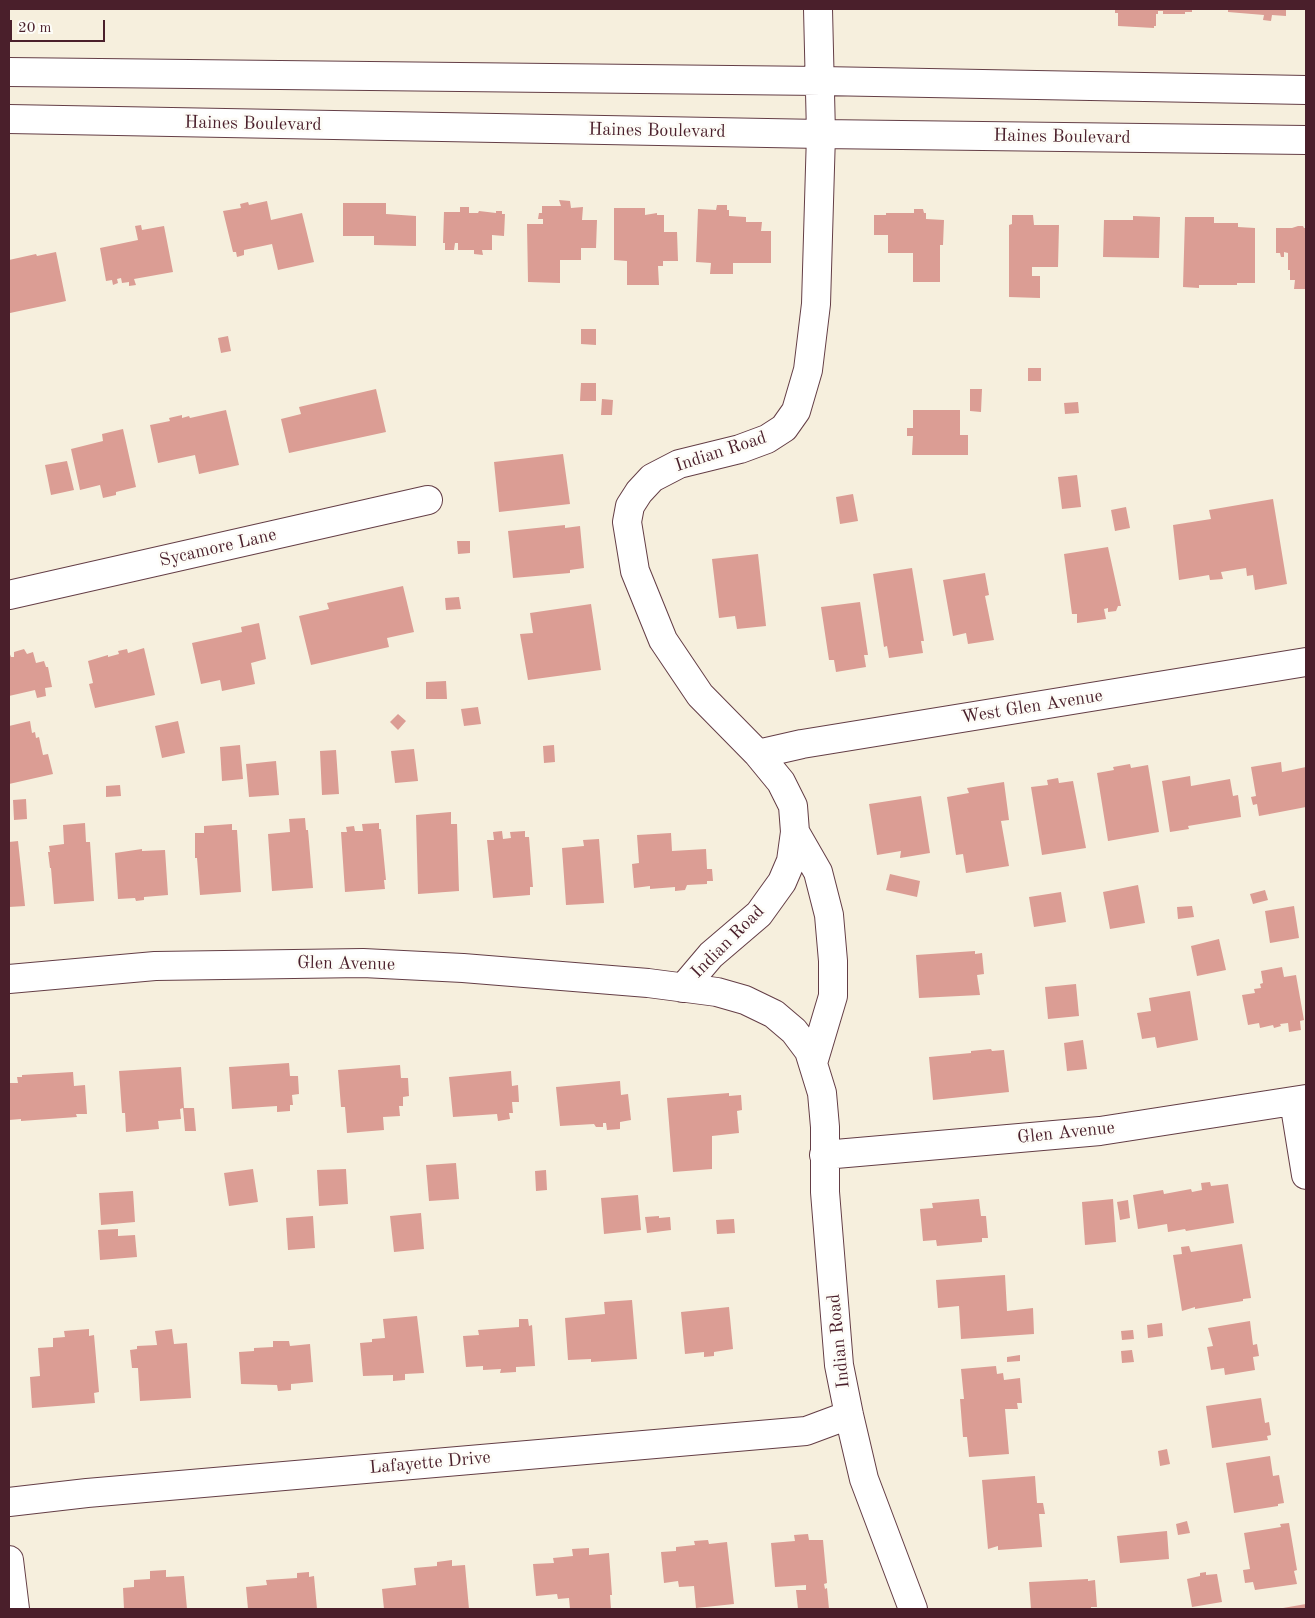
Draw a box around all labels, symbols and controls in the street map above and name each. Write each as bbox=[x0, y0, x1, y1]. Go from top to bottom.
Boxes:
scale bar bbox=[12, 10, 108, 42]
text: 20 m bbox=[18, 21, 52, 36]
street label: Haines Boulevard bbox=[184, 112, 322, 136]
street label: Haines Boulevard bbox=[588, 119, 726, 143]
street label: Haines Boulevard bbox=[993, 125, 1131, 149]
street label: Indian Road bbox=[673, 427, 769, 477]
street label: Sycamore Lane bbox=[157, 524, 279, 572]
street label: West Glen Avenue bbox=[960, 685, 1104, 729]
street label: Indian Road bbox=[687, 901, 769, 983]
street label: Glen Avenue bbox=[297, 952, 395, 976]
street label: Glen Avenue bbox=[1016, 1117, 1116, 1149]
street label: Indian Road bbox=[823, 1293, 855, 1389]
street label: Lafayette Drive bbox=[368, 1447, 492, 1479]

